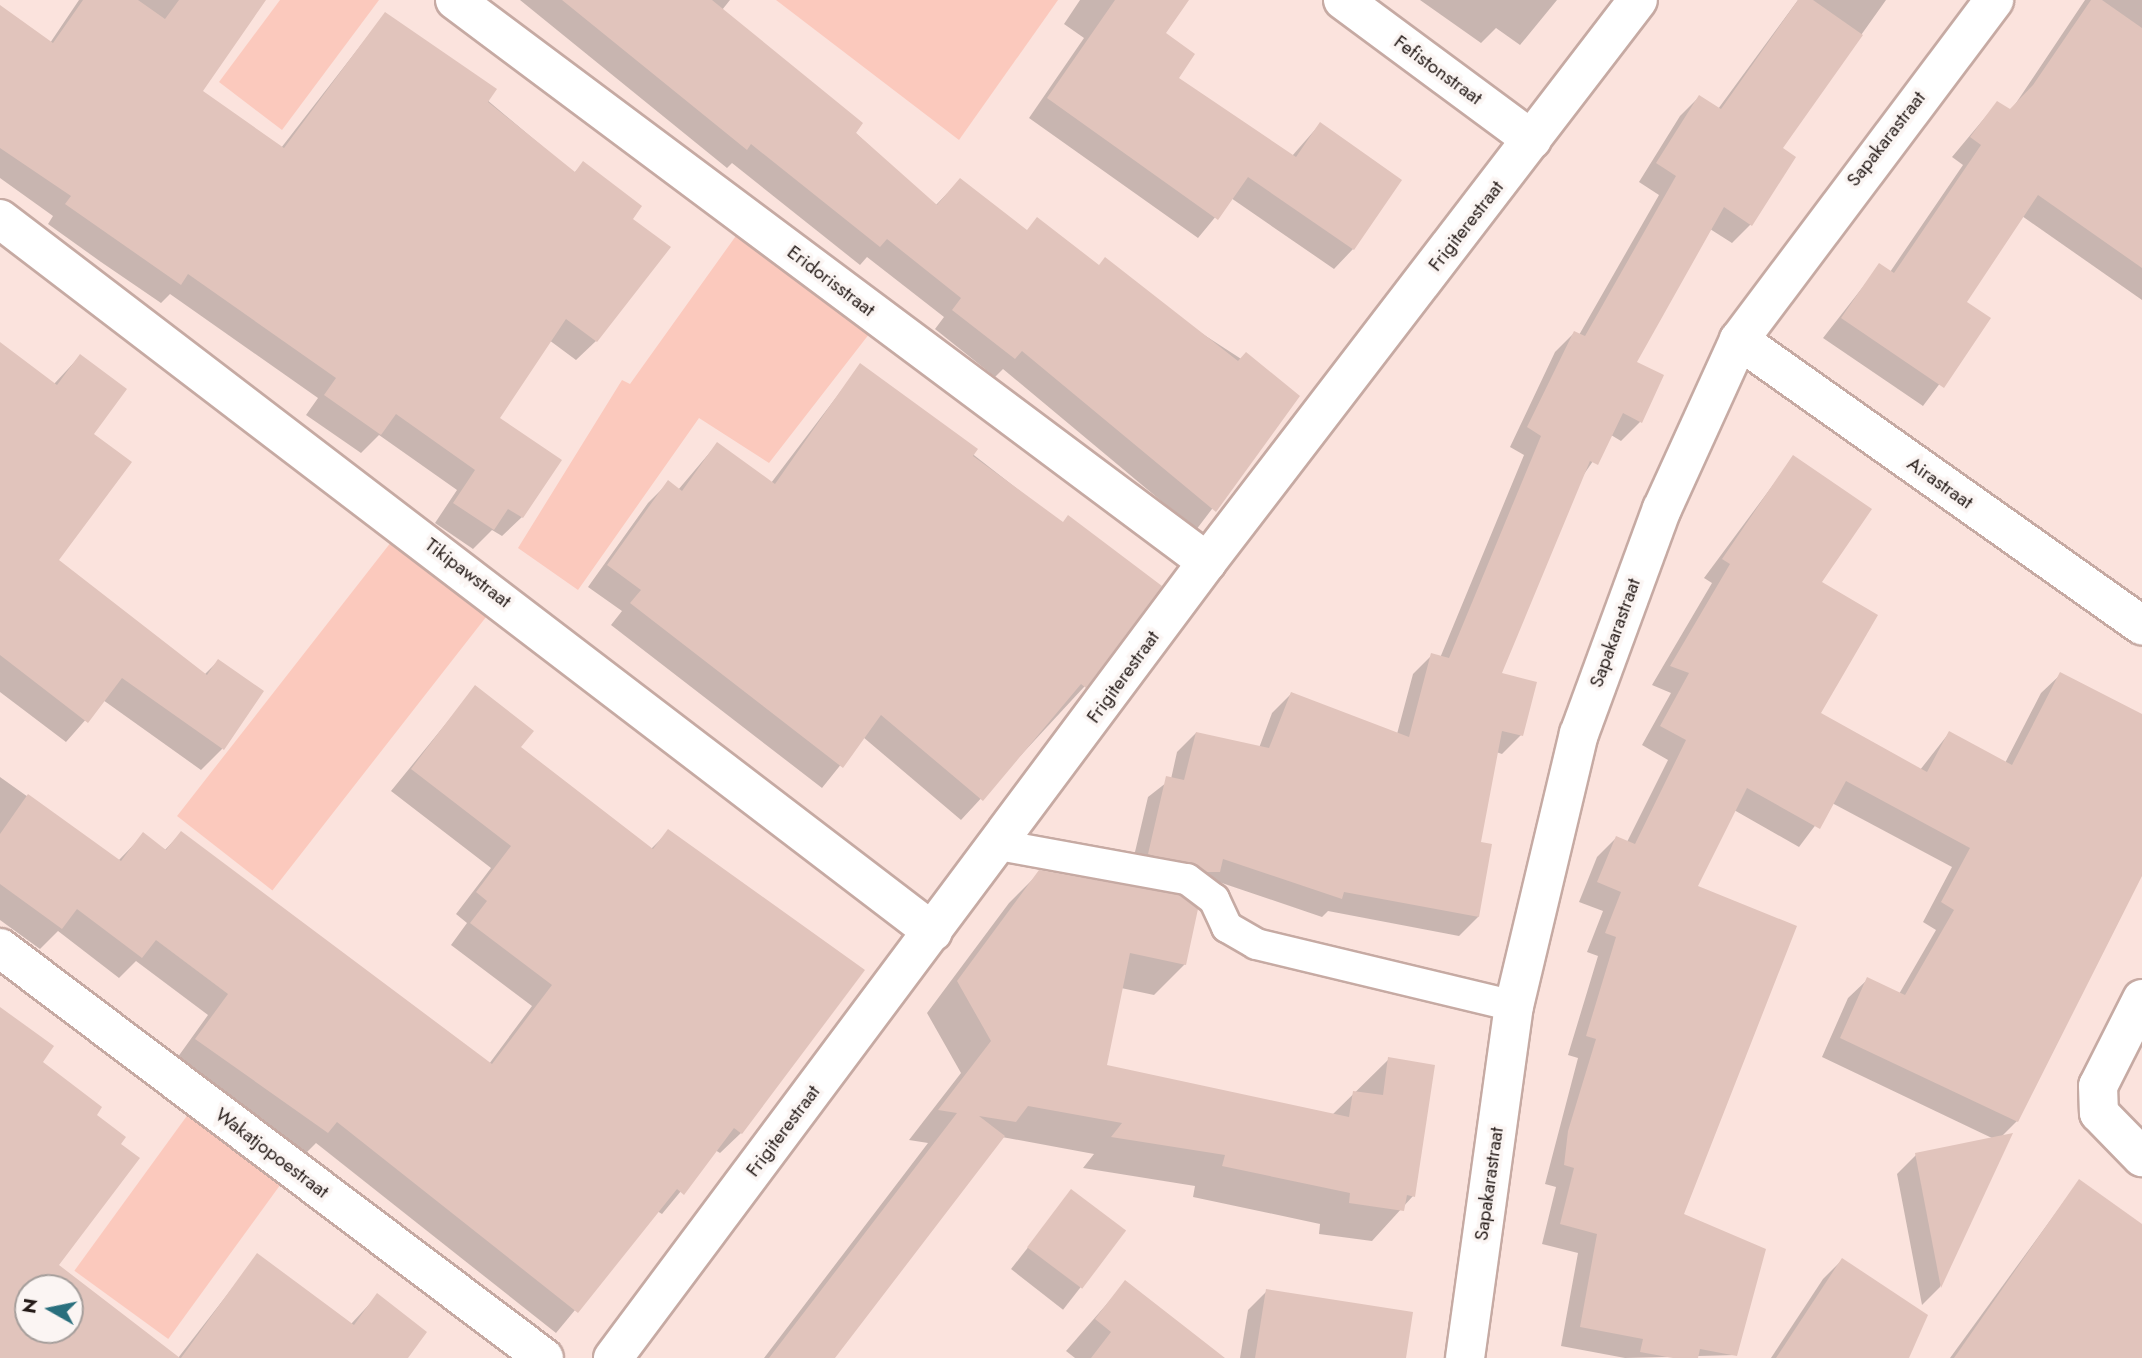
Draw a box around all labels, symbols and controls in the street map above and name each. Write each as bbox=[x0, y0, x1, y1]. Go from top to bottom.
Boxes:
street label: Fefistonstraat bbox=[1390, 30, 1486, 110]
street label: Sapakarastraat bbox=[1842, 87, 1930, 191]
street label: Frigiterestraat bbox=[1424, 176, 1508, 276]
street label: Eridorisstraat bbox=[783, 241, 879, 321]
street label: Airastraat bbox=[1903, 452, 1977, 514]
street label: Tikipawstraat bbox=[421, 533, 515, 613]
street label: Sapakarastraat bbox=[1585, 575, 1645, 691]
street label: Frigiterestraat bbox=[1082, 626, 1164, 728]
street label: Frigiterestraat bbox=[741, 1081, 825, 1181]
street label: Wakatjopoestraat bbox=[211, 1103, 333, 1203]
street label: Sapakarastraat bbox=[1470, 1126, 1508, 1242]
north arrow bbox=[14, 1274, 84, 1344]
text: N bbox=[15, 1296, 44, 1316]

